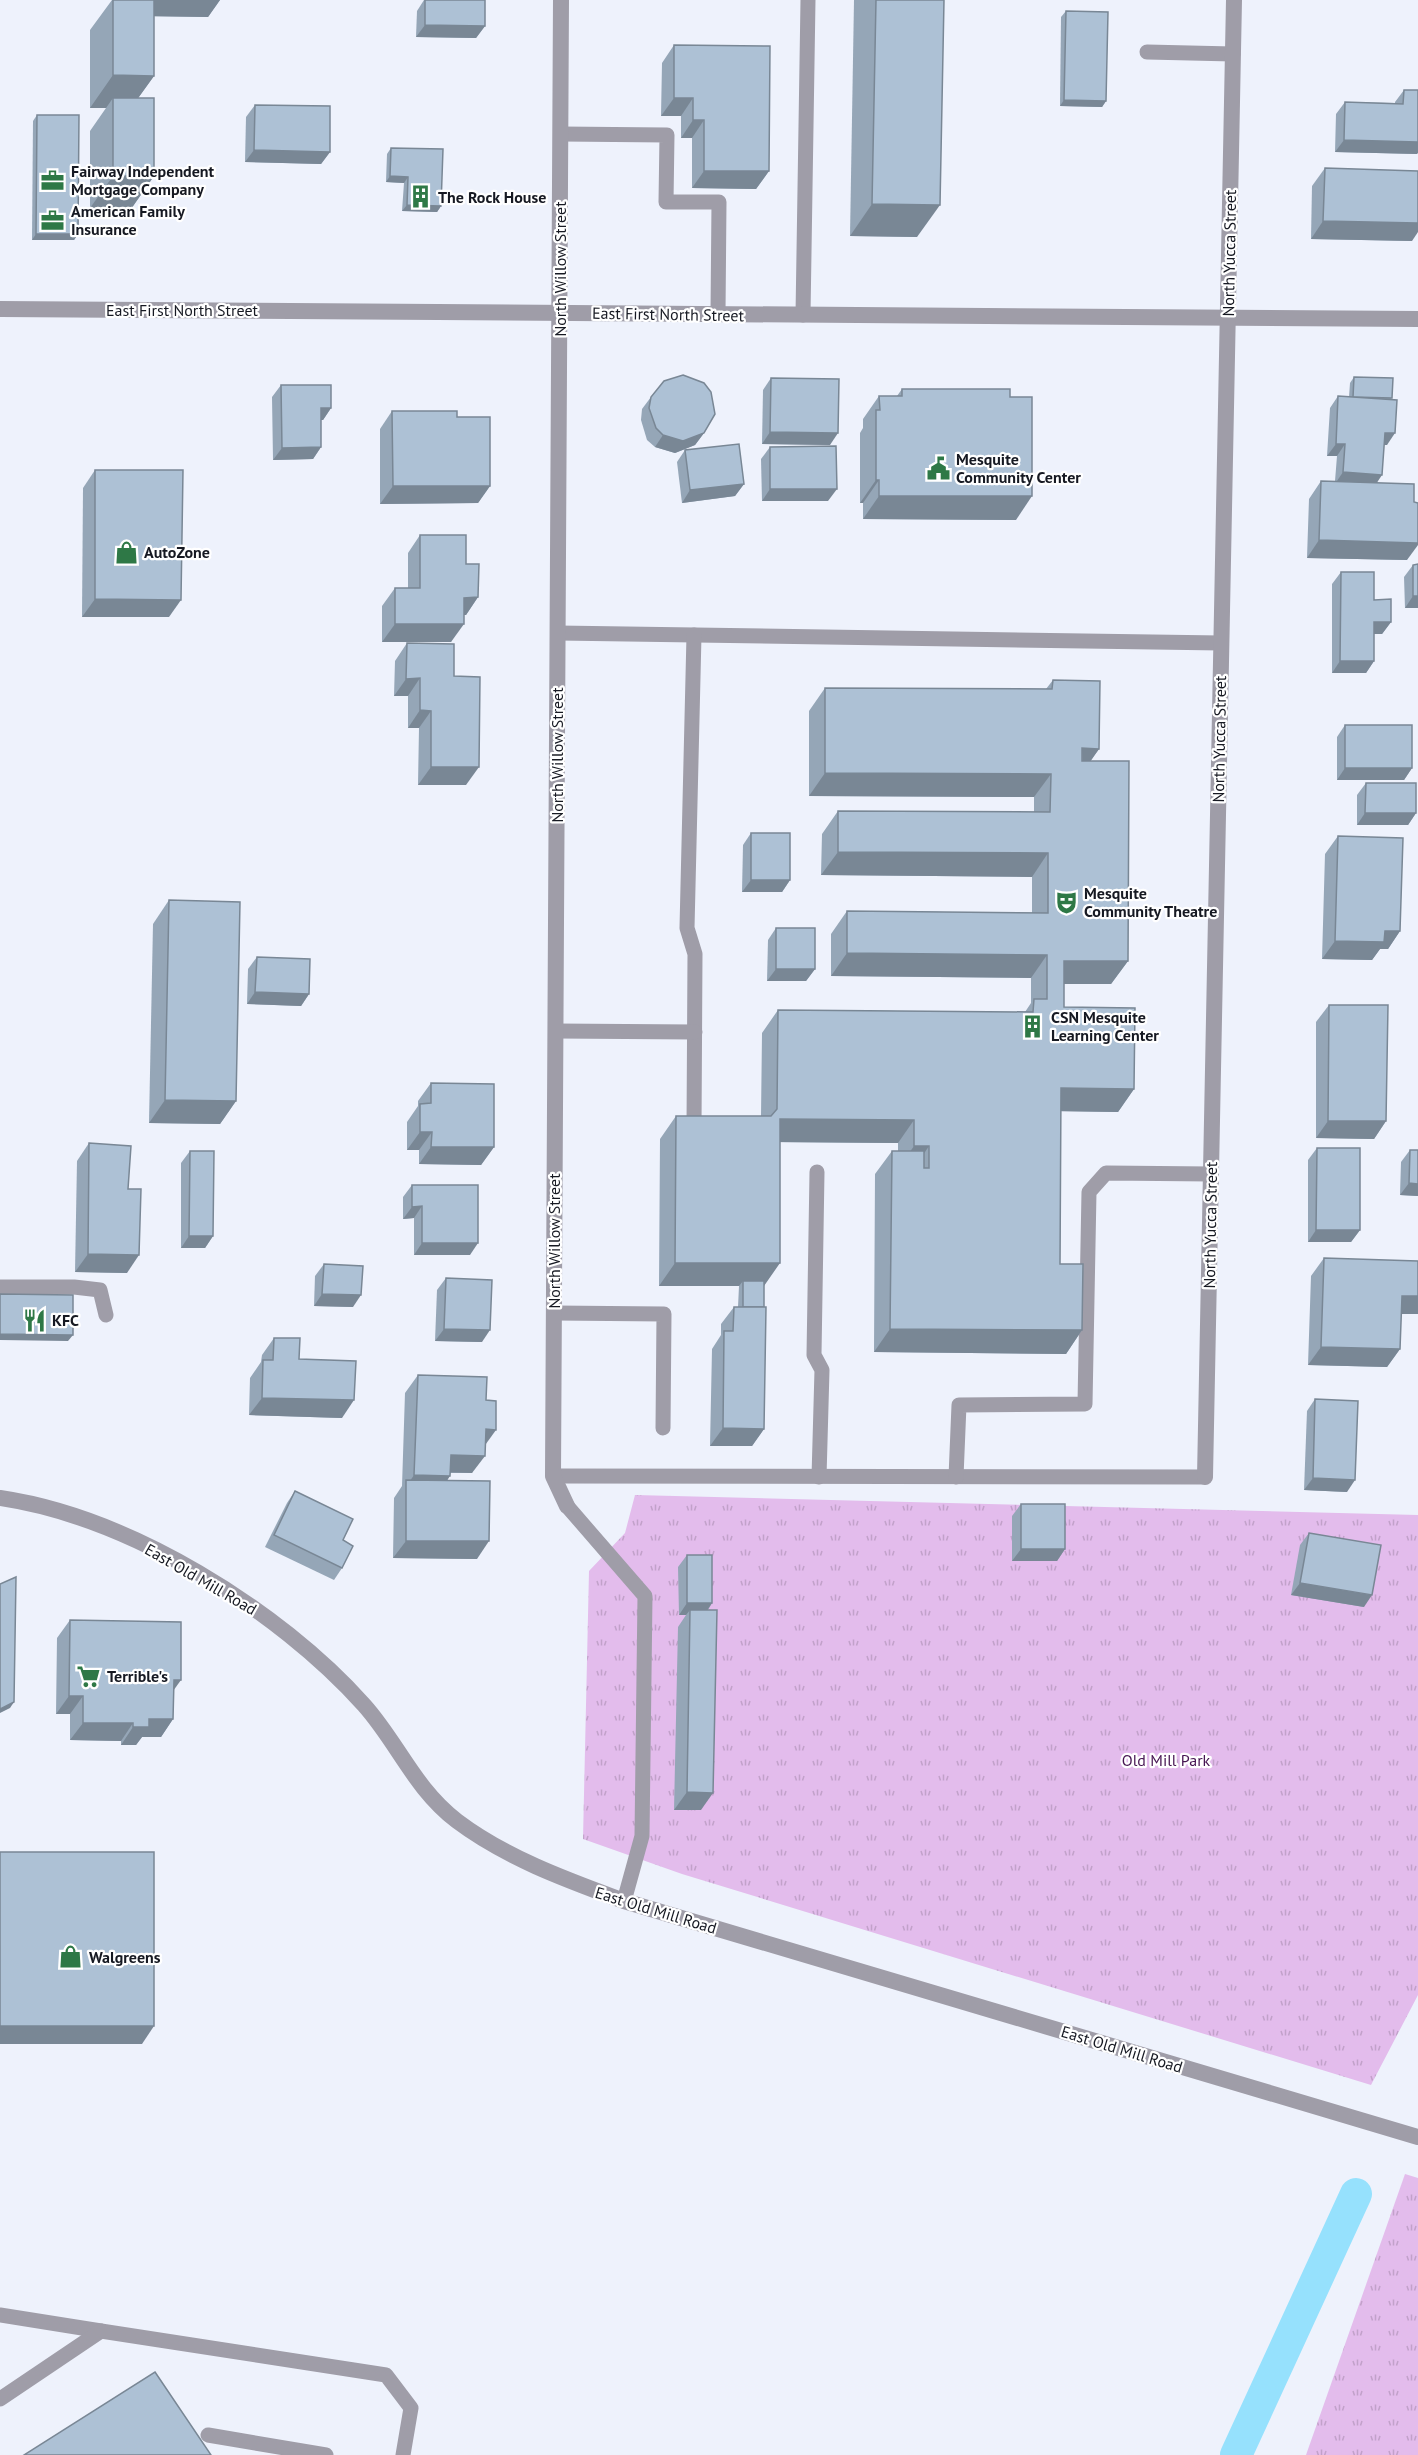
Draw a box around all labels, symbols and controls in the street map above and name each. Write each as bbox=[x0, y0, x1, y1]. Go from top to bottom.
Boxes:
place label: Fairway Independent Mortgage Company bbox=[71, 161, 215, 199]
office icon: Fairway Independent Mortgage Company bbox=[40, 167, 66, 193]
building icon: The Rock House bbox=[407, 184, 433, 210]
place label: The Rock House bbox=[438, 187, 546, 207]
street label: North Yucca Street bbox=[1218, 189, 1240, 317]
place label: American Family Insurance bbox=[71, 201, 185, 239]
street label: North Willow Street bbox=[550, 201, 570, 337]
office icon: American Family Insurance bbox=[40, 207, 66, 233]
street label: East First North Street bbox=[106, 300, 259, 320]
street label: East First North Street bbox=[592, 303, 745, 325]
place label: Mesquite Community Center bbox=[956, 449, 1081, 487]
public building icon: Mesquite Community Center bbox=[925, 455, 951, 481]
shop icon: AutoZone bbox=[113, 539, 139, 565]
place label: AutoZone bbox=[144, 542, 210, 562]
street label: North Yucca Street bbox=[1208, 675, 1230, 803]
street label: North Willow Street bbox=[547, 687, 567, 823]
place label: Mesquite Community Theatre bbox=[1084, 883, 1217, 921]
theatre icon: Mesquite Community Theatre bbox=[1053, 889, 1079, 915]
place label: CSN Mesquite Learning Center bbox=[1051, 1007, 1159, 1045]
building icon: CSN Mesquite Learning Center bbox=[1020, 1013, 1046, 1039]
street label: North Yucca Street bbox=[1199, 1161, 1221, 1289]
street label: North Willow Street bbox=[544, 1173, 564, 1309]
restaurant icon: KFC bbox=[21, 1307, 47, 1333]
place label: KFC bbox=[52, 1310, 79, 1330]
street label: East Old Mill Road bbox=[141, 1539, 261, 1619]
supermarket icon: Terrible's bbox=[76, 1663, 102, 1689]
place label: Terrible's bbox=[107, 1666, 168, 1686]
park label: Old Mill Park bbox=[1122, 1750, 1211, 1770]
street label: East Old Mill Road bbox=[593, 1882, 719, 1938]
shop icon: Walgreens bbox=[58, 1944, 84, 1970]
place label: Walgreens bbox=[89, 1947, 161, 1967]
street label: East Old Mill Road bbox=[1059, 2021, 1185, 2077]

